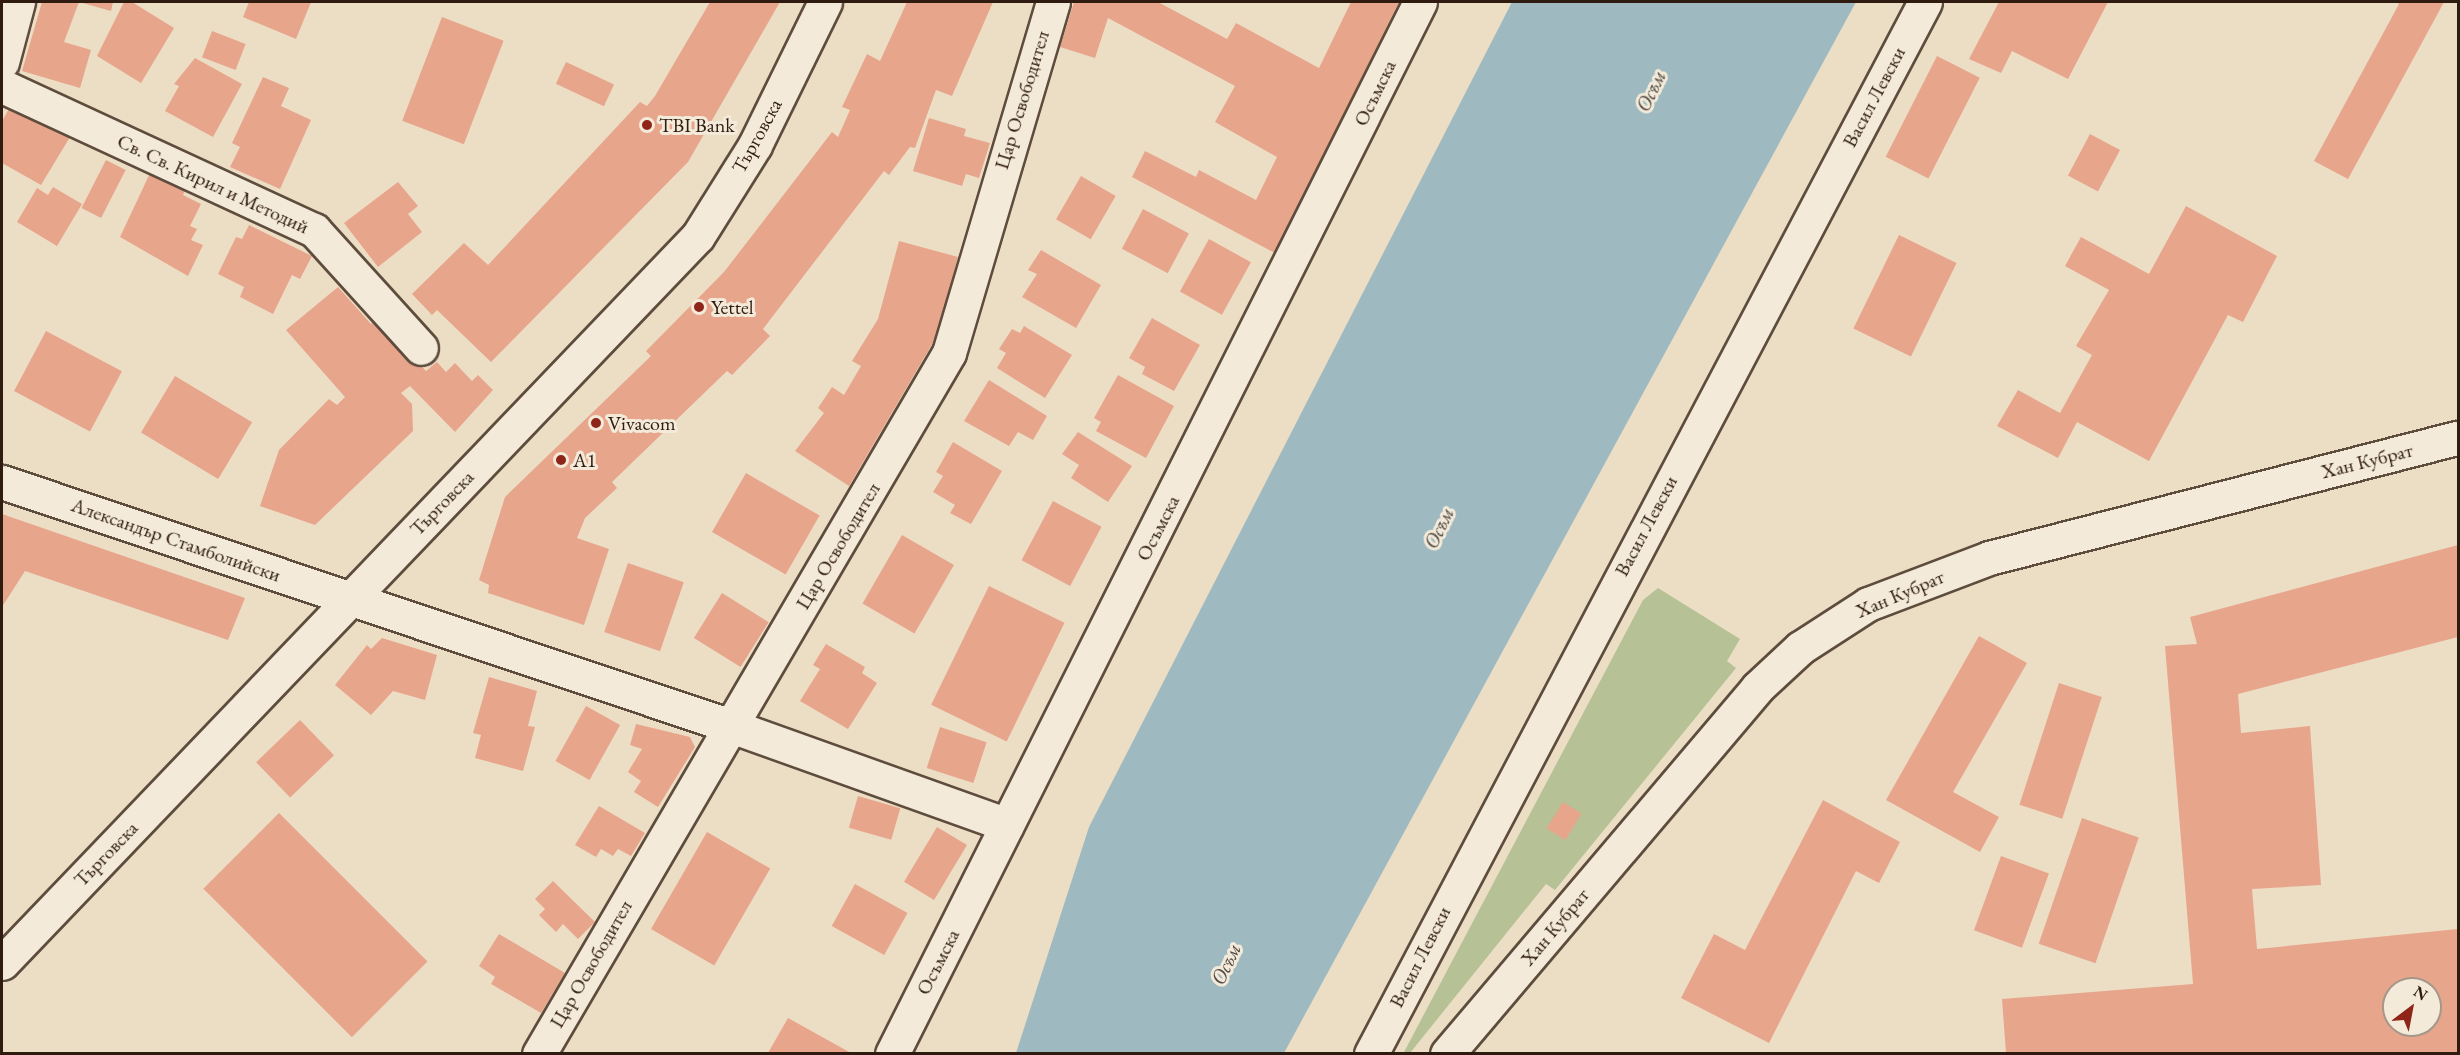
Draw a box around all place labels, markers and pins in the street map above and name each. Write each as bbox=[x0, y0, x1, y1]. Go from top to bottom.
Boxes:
place label: TBI Bank bbox=[659, 113, 735, 137]
marker: TBI Bank bbox=[640, 118, 654, 132]
place label: Yettel bbox=[711, 295, 754, 319]
marker: Yettel bbox=[692, 300, 706, 314]
place label: Vivacom bbox=[608, 411, 676, 435]
marker: Vivacom bbox=[589, 416, 603, 430]
place label: A1 bbox=[573, 448, 596, 472]
marker: A1 bbox=[554, 453, 568, 467]

